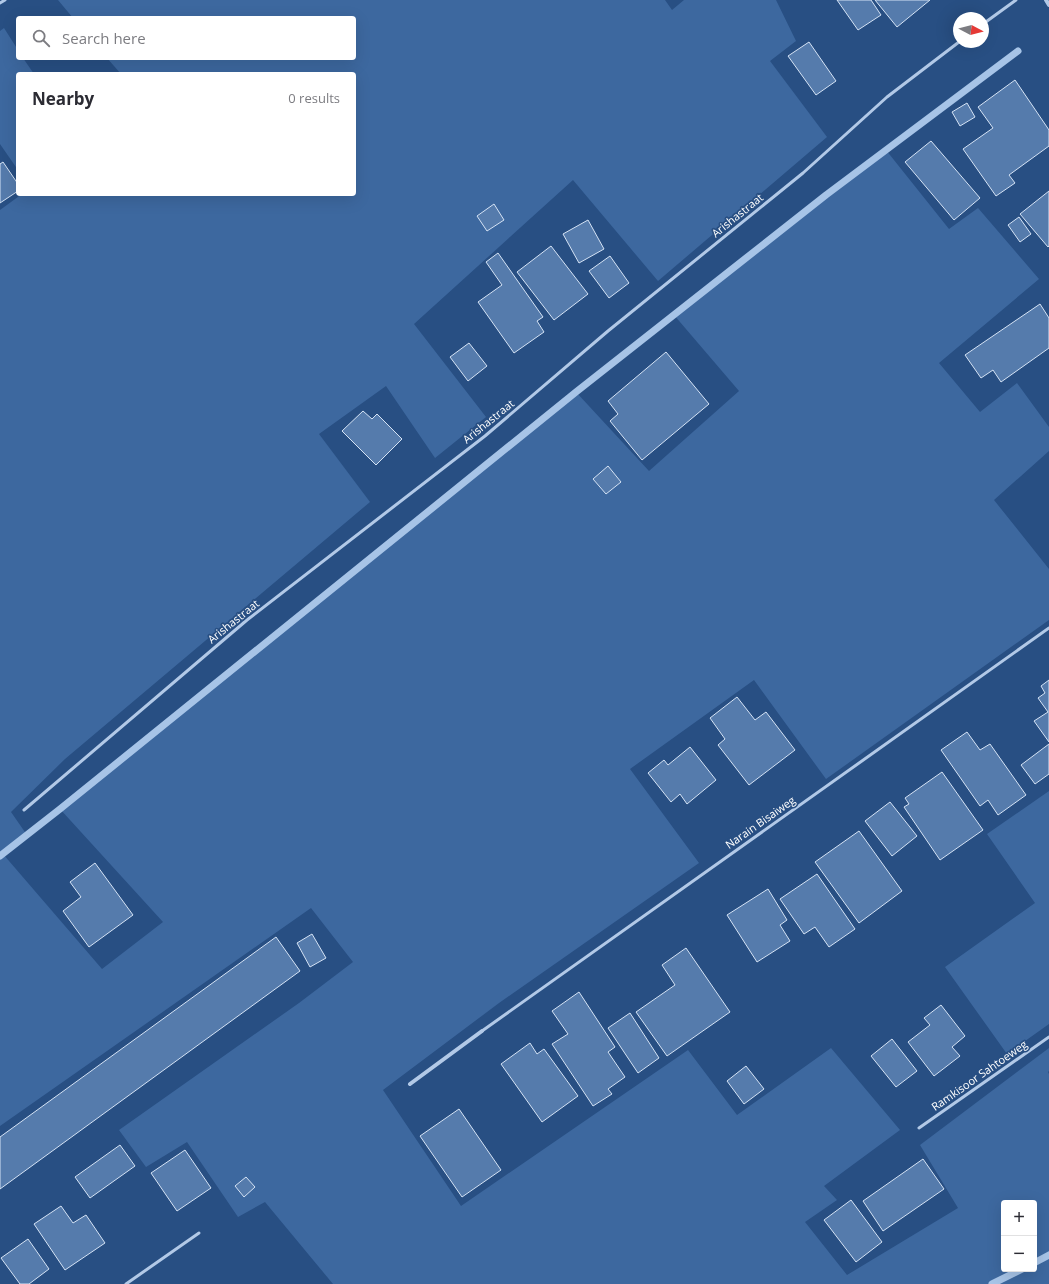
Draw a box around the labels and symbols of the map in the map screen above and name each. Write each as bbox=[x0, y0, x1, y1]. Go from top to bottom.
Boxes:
north arrow bbox=[953, 12, 989, 48]
street label: Arishastraat bbox=[708, 190, 766, 240]
street label: Arishastraat bbox=[459, 396, 517, 446]
street label: Arishastraat bbox=[204, 596, 262, 646]
street label: Narain Bisaiweg bbox=[722, 792, 798, 852]
street label: Ramkisoor Sahtoeweg bbox=[928, 1036, 1030, 1114]

